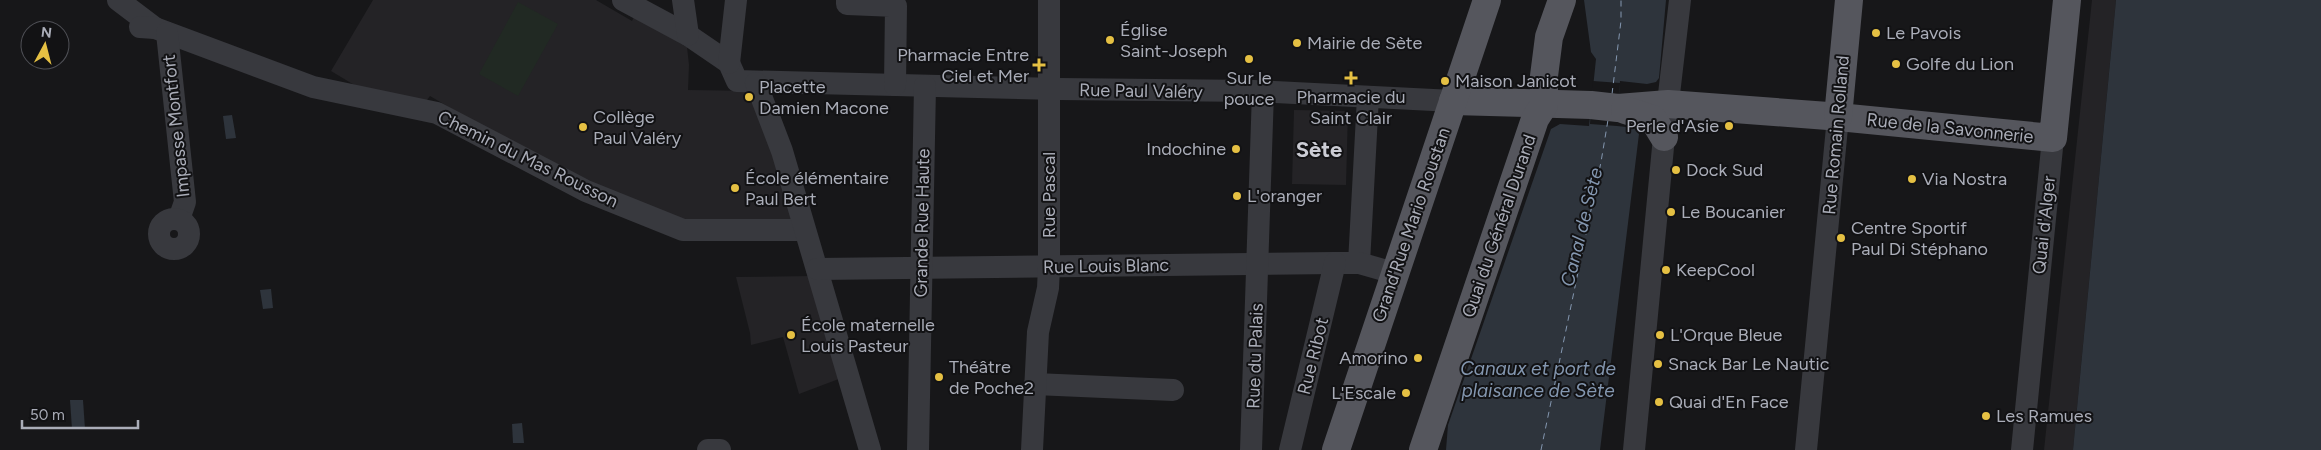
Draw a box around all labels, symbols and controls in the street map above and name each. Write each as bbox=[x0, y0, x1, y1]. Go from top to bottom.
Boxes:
place label: Église Saint-Joseph bbox=[1120, 19, 1227, 62]
north arrow bbox=[20, 20, 70, 70]
place label: Le Pavois bbox=[1886, 22, 1961, 44]
text: N bbox=[40, 23, 53, 42]
marker: Le Pavois bbox=[1870, 27, 1882, 39]
place label: Mairie de Sète bbox=[1307, 32, 1423, 54]
marker: Église Saint-Joseph bbox=[1104, 34, 1116, 46]
marker: Mairie de Sète bbox=[1291, 37, 1303, 49]
place label: Pharmacie Entre Ciel et Mer bbox=[897, 44, 1029, 87]
street label: Impasse Montfort bbox=[158, 53, 194, 198]
marker: Sur le pouce bbox=[1243, 53, 1255, 65]
place label: Golfe du Lion bbox=[1906, 53, 2014, 75]
street label: Rue Romain Rolland bbox=[1818, 54, 1854, 216]
marker: Golfe du Lion bbox=[1890, 58, 1902, 70]
marker: Pharmacie Entre Ciel et Mer bbox=[1033, 59, 1045, 71]
place label: Sur le pouce bbox=[1224, 67, 1275, 110]
place label: Maison Janicot bbox=[1455, 70, 1577, 92]
marker: Pharmacie du Saint Clair bbox=[1345, 72, 1357, 84]
marker: Maison Janicot bbox=[1439, 75, 1451, 87]
place label: Placette Damien Macone bbox=[759, 76, 889, 119]
street label: Rue Paul Valéry bbox=[1079, 79, 1204, 103]
place label: Pharmacie du Saint Clair bbox=[1296, 86, 1406, 129]
marker: Placette Damien Macone bbox=[743, 91, 755, 103]
street label: Chemin du Mas Rousson bbox=[434, 106, 622, 212]
place label: Collège Paul Valéry bbox=[593, 106, 682, 149]
street label: Rue de la Savonnerie bbox=[1865, 108, 2035, 148]
place label: Perle d'Asie bbox=[1626, 115, 1719, 137]
marker: Perle d'Asie bbox=[1723, 120, 1735, 132]
marker: Collège Paul Valéry bbox=[577, 121, 589, 133]
street label: Grand'Rue Mario Roustan bbox=[1367, 125, 1455, 325]
street label: Quai du Général Durand bbox=[1457, 132, 1541, 320]
district label: Sète bbox=[1296, 136, 1342, 163]
place label: Indochine bbox=[1146, 138, 1226, 160]
marker: Indochine bbox=[1230, 143, 1242, 155]
street label: Grande Rue Haute bbox=[910, 148, 934, 298]
street label: Rue Pascal bbox=[1038, 152, 1060, 238]
place label: Dock Sud bbox=[1686, 159, 1763, 181]
marker: Dock Sud bbox=[1670, 164, 1682, 176]
water label: Canal de Sète bbox=[1556, 165, 1607, 289]
place label: École élémentaire Paul Bert bbox=[745, 167, 889, 210]
place label: Via Nostra bbox=[1922, 168, 2007, 190]
marker: Via Nostra bbox=[1906, 173, 1918, 185]
street label: Quai d'Alger bbox=[2028, 175, 2060, 275]
marker: École élémentaire Paul Bert bbox=[729, 182, 741, 194]
place label: L'oranger bbox=[1247, 185, 1322, 207]
marker: L'oranger bbox=[1231, 190, 1243, 202]
place label: Le Boucanier bbox=[1681, 201, 1785, 223]
marker: Le Boucanier bbox=[1665, 206, 1677, 218]
place label: Centre Sportif Paul Di Stéphano bbox=[1851, 217, 1988, 260]
marker: Centre Sportif Paul Di Stéphano bbox=[1835, 232, 1847, 244]
street label: Rue Louis Blanc bbox=[1043, 254, 1170, 278]
place label: KeepCool bbox=[1676, 259, 1755, 281]
marker: KeepCool bbox=[1660, 264, 1672, 276]
street label: Rue du Palais bbox=[1242, 303, 1268, 409]
place label: École maternelle Louis Pasteur bbox=[801, 314, 935, 357]
street label: Rue Ribot bbox=[1293, 315, 1333, 397]
place label: L'Orque Bleue bbox=[1670, 324, 1783, 346]
marker: École maternelle Louis Pasteur bbox=[785, 329, 797, 341]
marker: L'Orque Bleue bbox=[1654, 329, 1666, 341]
place label: Amorino bbox=[1339, 347, 1408, 369]
marker: Amorino bbox=[1412, 352, 1424, 364]
place label: Snack Bar Le Nautic bbox=[1668, 353, 1830, 375]
place label: Théâtre de Poche2 bbox=[949, 356, 1034, 399]
water label: Canaux et port de plaisance de Sète bbox=[1460, 357, 1616, 402]
marker: Snack Bar Le Nautic bbox=[1652, 358, 1664, 370]
marker: Théâtre de Poche2 bbox=[933, 371, 945, 383]
place label: L'Escale bbox=[1331, 382, 1396, 404]
marker: L'Escale bbox=[1400, 387, 1412, 399]
place label: Quai d'En Face bbox=[1669, 391, 1789, 413]
marker: Quai d'En Face bbox=[1653, 396, 1665, 408]
scale bar bbox=[22, 398, 139, 430]
place label: Les Ramues bbox=[1996, 405, 2092, 427]
text: 50 m bbox=[30, 406, 65, 424]
marker: Les Ramues bbox=[1980, 410, 1992, 422]

